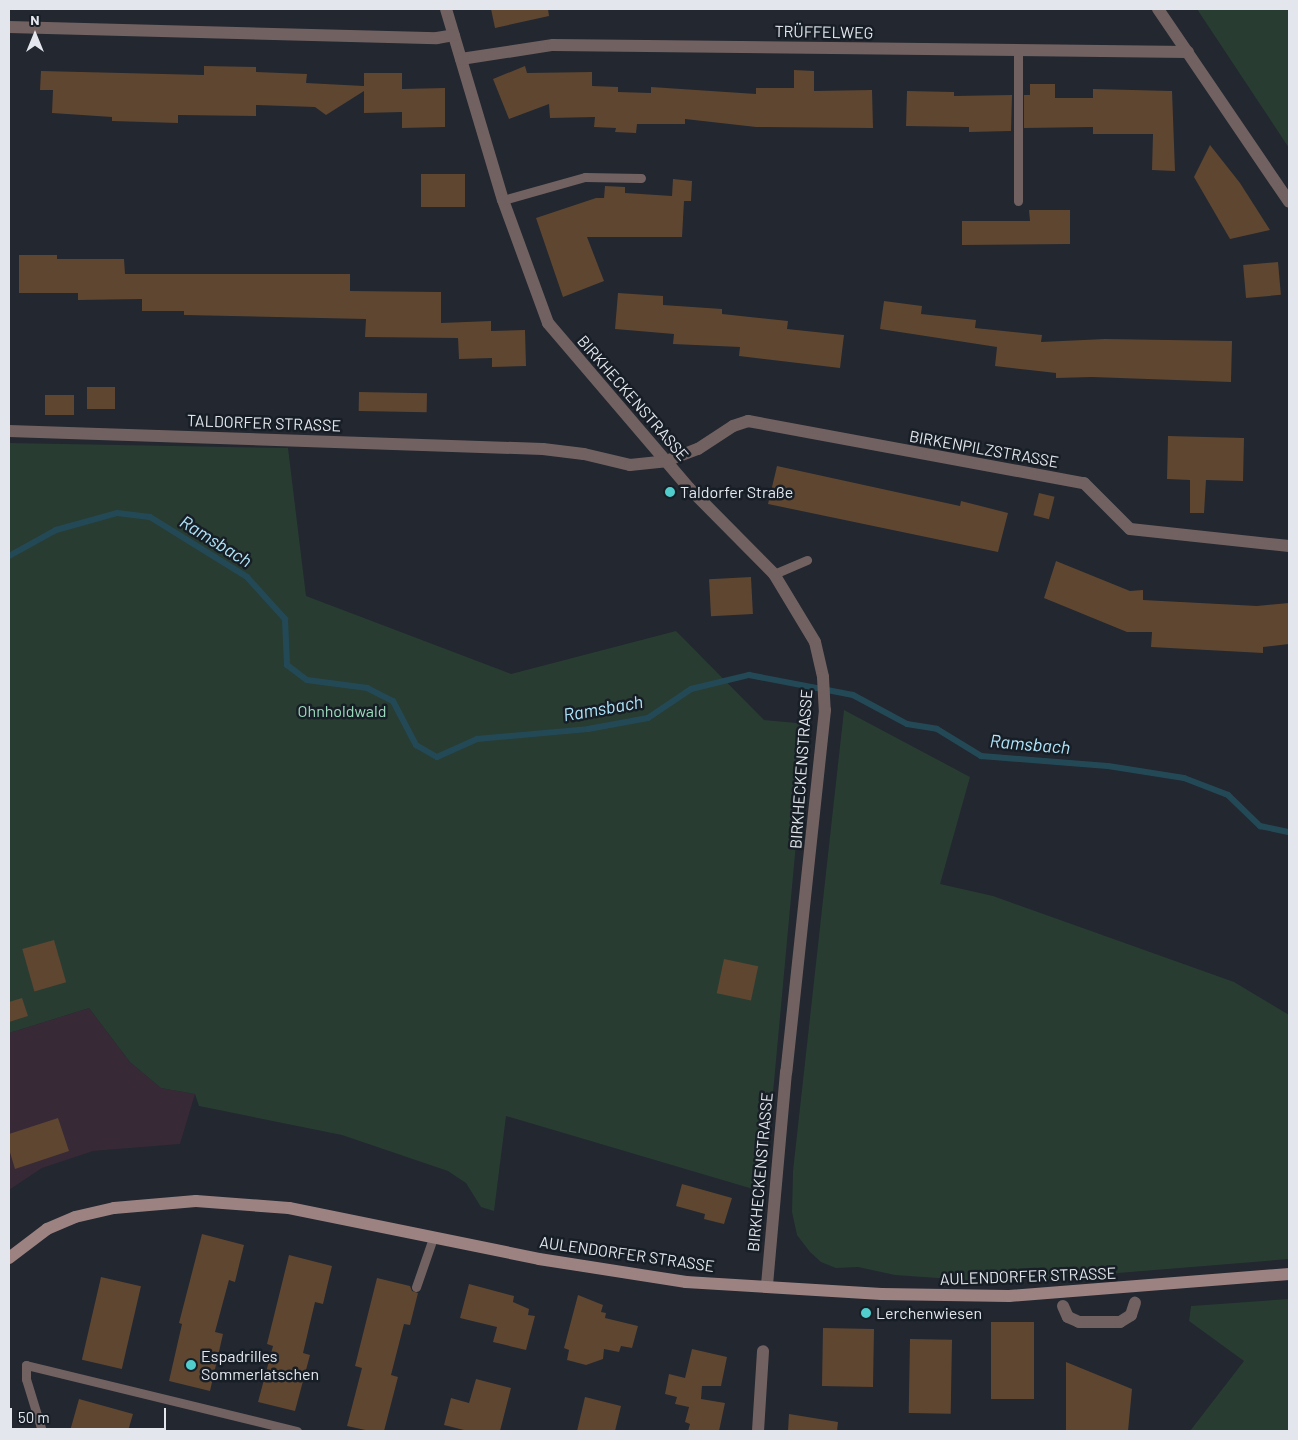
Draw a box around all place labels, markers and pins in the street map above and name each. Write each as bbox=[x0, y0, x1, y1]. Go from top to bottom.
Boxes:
place label: Taldorfer Straße bbox=[680, 482, 793, 502]
marker: Taldorfer Straße bbox=[664, 486, 676, 498]
place label: Lerchenwiesen bbox=[876, 1303, 982, 1323]
marker: Lerchenwiesen bbox=[860, 1307, 872, 1319]
place label: Espadrilles Sommerlatschen bbox=[201, 1346, 319, 1384]
marker: Espadrilles Sommerlatschen bbox=[185, 1359, 197, 1371]

